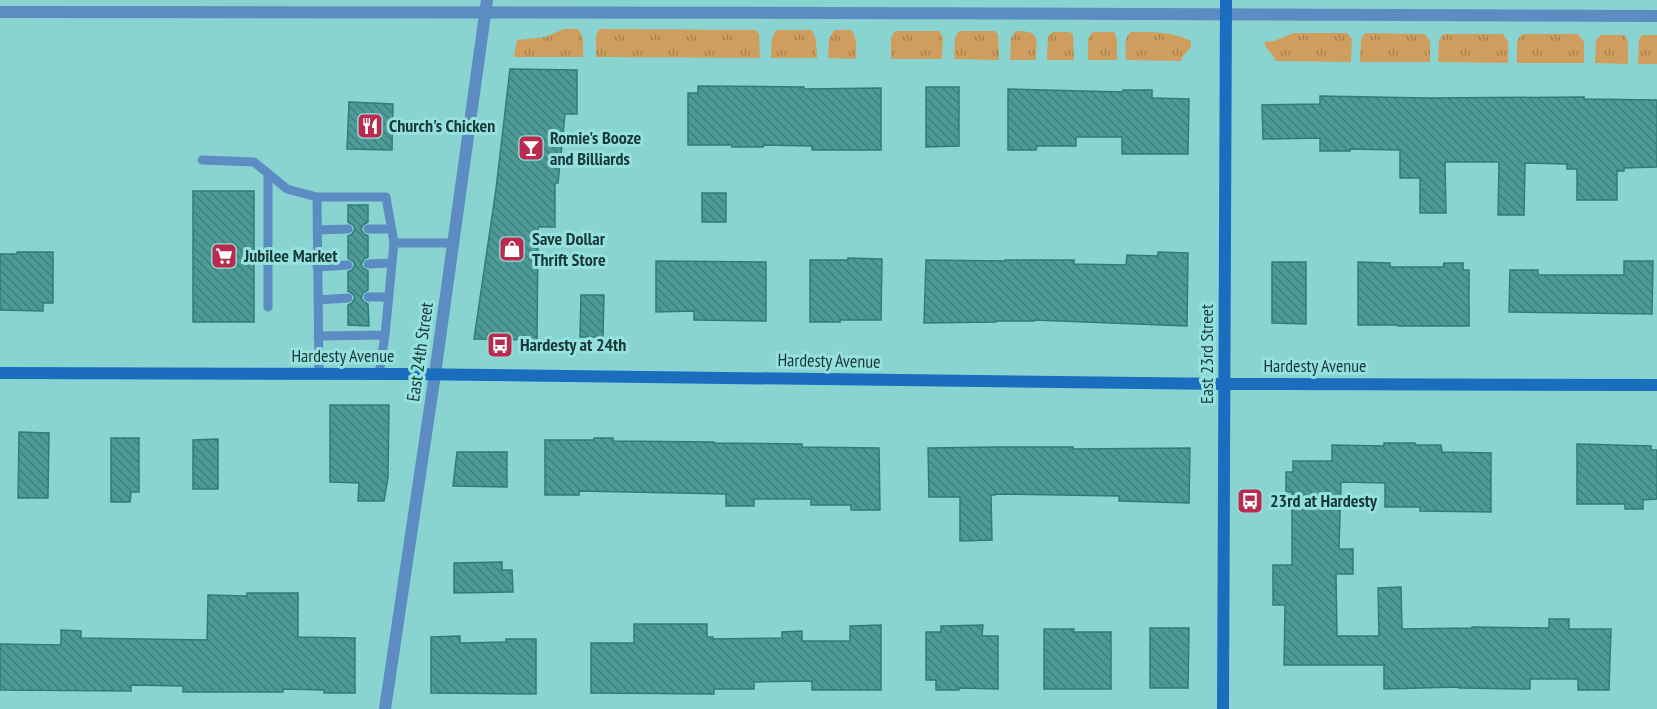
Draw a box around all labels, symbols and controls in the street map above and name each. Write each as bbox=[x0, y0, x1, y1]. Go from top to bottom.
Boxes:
restaurant icon: Church's Chicken bbox=[355, 111, 385, 141]
place label: Church's Chicken bbox=[389, 114, 495, 137]
place label: Romie's Booze and Billiards bbox=[550, 126, 642, 170]
bar icon: Romie's Booze and Billiards bbox=[516, 133, 546, 163]
place label: Save Dollar Thrift Store bbox=[532, 227, 606, 271]
shop icon: Save Dollar Thrift Store bbox=[497, 234, 527, 264]
supermarket icon: Jubilee Market bbox=[209, 241, 239, 271]
place label: Jubilee Market bbox=[243, 244, 338, 267]
street label: East 24th Street bbox=[401, 301, 438, 403]
street label: East 23rd Street bbox=[1195, 304, 1218, 404]
bus stop icon: Hardesty at 24th bbox=[485, 330, 515, 360]
place label: Hardesty at 24th bbox=[520, 333, 626, 356]
street label: Hardesty Avenue bbox=[291, 344, 395, 367]
street label: Hardesty Avenue bbox=[777, 348, 881, 373]
street label: Hardesty Avenue bbox=[1263, 354, 1367, 377]
bus stop icon: 23rd at Hardesty bbox=[1235, 486, 1265, 516]
place label: 23rd at Hardesty bbox=[1270, 489, 1378, 512]

